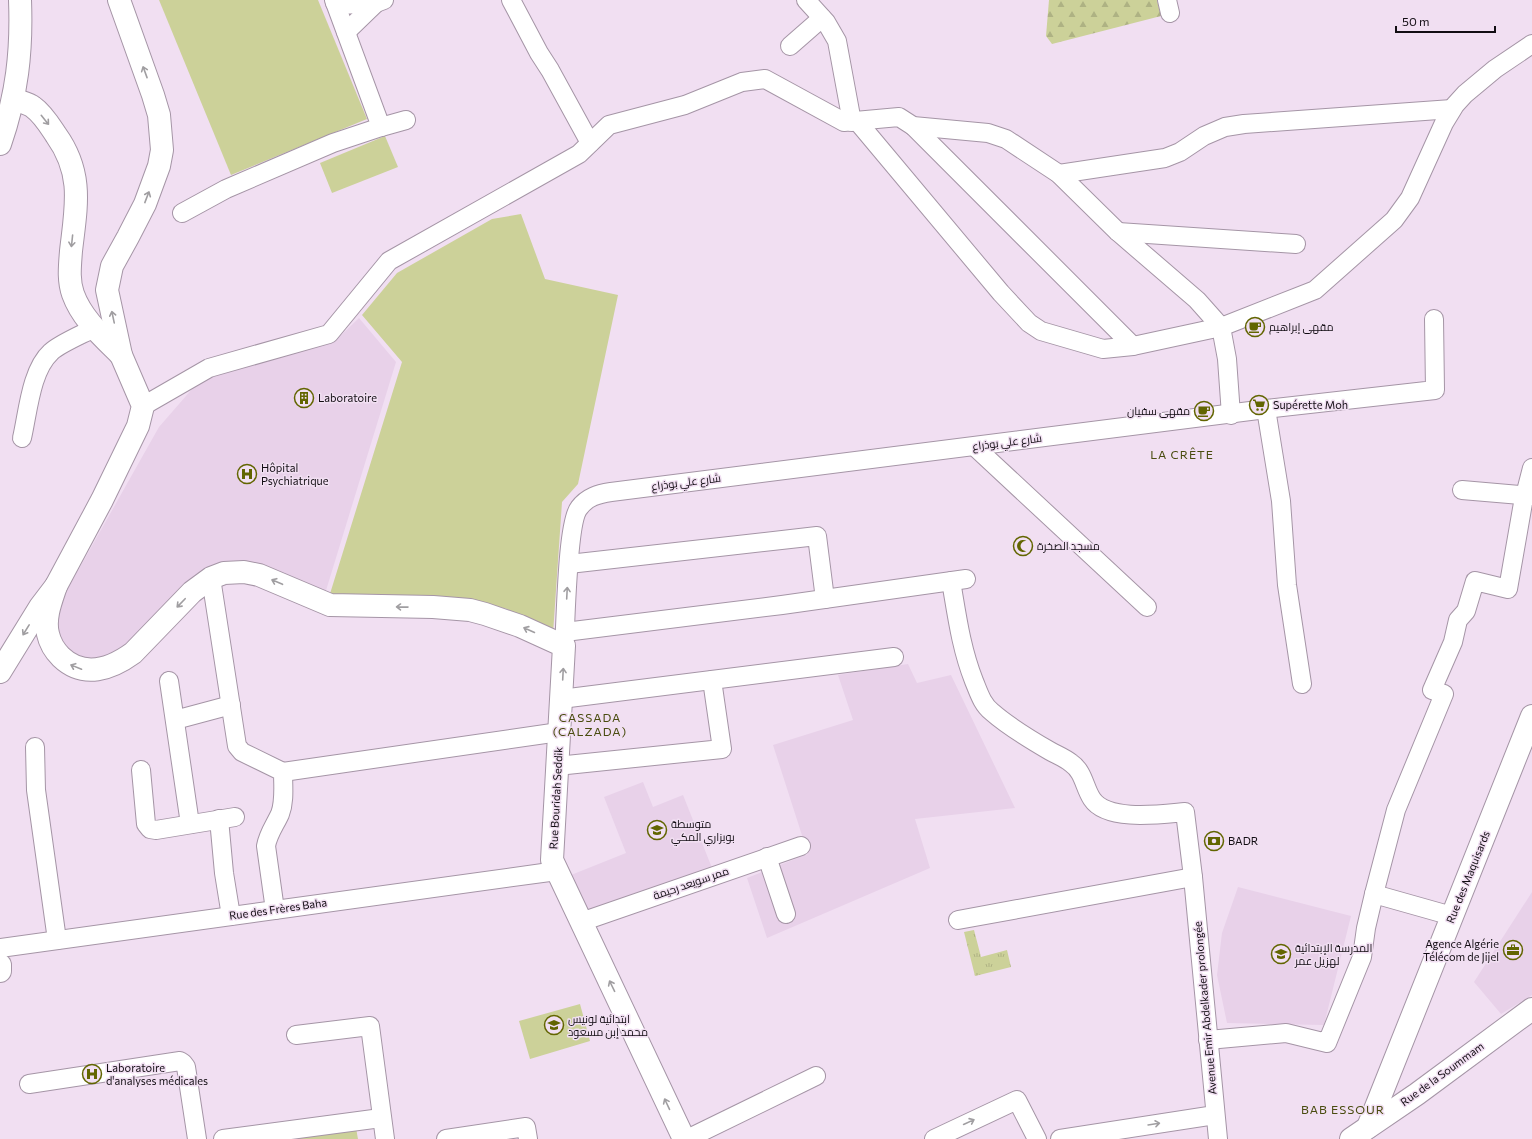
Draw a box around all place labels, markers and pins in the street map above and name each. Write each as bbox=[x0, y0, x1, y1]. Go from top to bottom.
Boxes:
cafe icon: مقهى إبراهيم bbox=[1244, 316, 1266, 338]
place label: مقهى إبراهيم bbox=[1269, 320, 1334, 335]
building icon: Laboratoire bbox=[293, 387, 315, 409]
place label: Laboratoire bbox=[318, 391, 377, 404]
supermarket icon: Supérette Moh bbox=[1248, 394, 1270, 416]
place label: Supérette Moh bbox=[1273, 398, 1348, 411]
cafe icon: مقهى سفيان bbox=[1193, 400, 1215, 422]
place label: مقهى سفيان bbox=[1127, 404, 1190, 418]
place label: Hôpital Psychiatrique bbox=[261, 461, 329, 487]
hospital icon: Hôpital Psychiatrique bbox=[236, 463, 258, 485]
mosque icon: مسجد الصخرة bbox=[1012, 535, 1034, 557]
place label: مسجد الصخرة bbox=[1037, 539, 1100, 553]
place label: متوسطة بوبزاري المكي bbox=[671, 817, 735, 846]
school or university icon: متوسطة بوبزاري المكي bbox=[646, 819, 668, 841]
bank icon: BADR bbox=[1203, 830, 1225, 852]
place label: BADR bbox=[1228, 834, 1259, 847]
place label: Agence Algérie Télécom de Jijel bbox=[1423, 937, 1499, 964]
office icon: Agence Algérie Télécom de Jijel bbox=[1502, 939, 1524, 961]
place label: المدرسة الإبتدائية لهزيل عمر bbox=[1294, 941, 1372, 968]
school or university icon: المدرسة الإبتدائية لهزيل عمر bbox=[1270, 943, 1292, 965]
place label: ابتدائية لونيس محمد إبن مسعود bbox=[568, 1012, 648, 1039]
school or university icon: ابتدائية لونيس محمد إبن مسعود bbox=[543, 1014, 565, 1036]
place label: Laboratoire d'analyses médicales bbox=[106, 1061, 208, 1087]
hospital icon: Laboratoire d'analyses médicales bbox=[81, 1063, 103, 1085]

